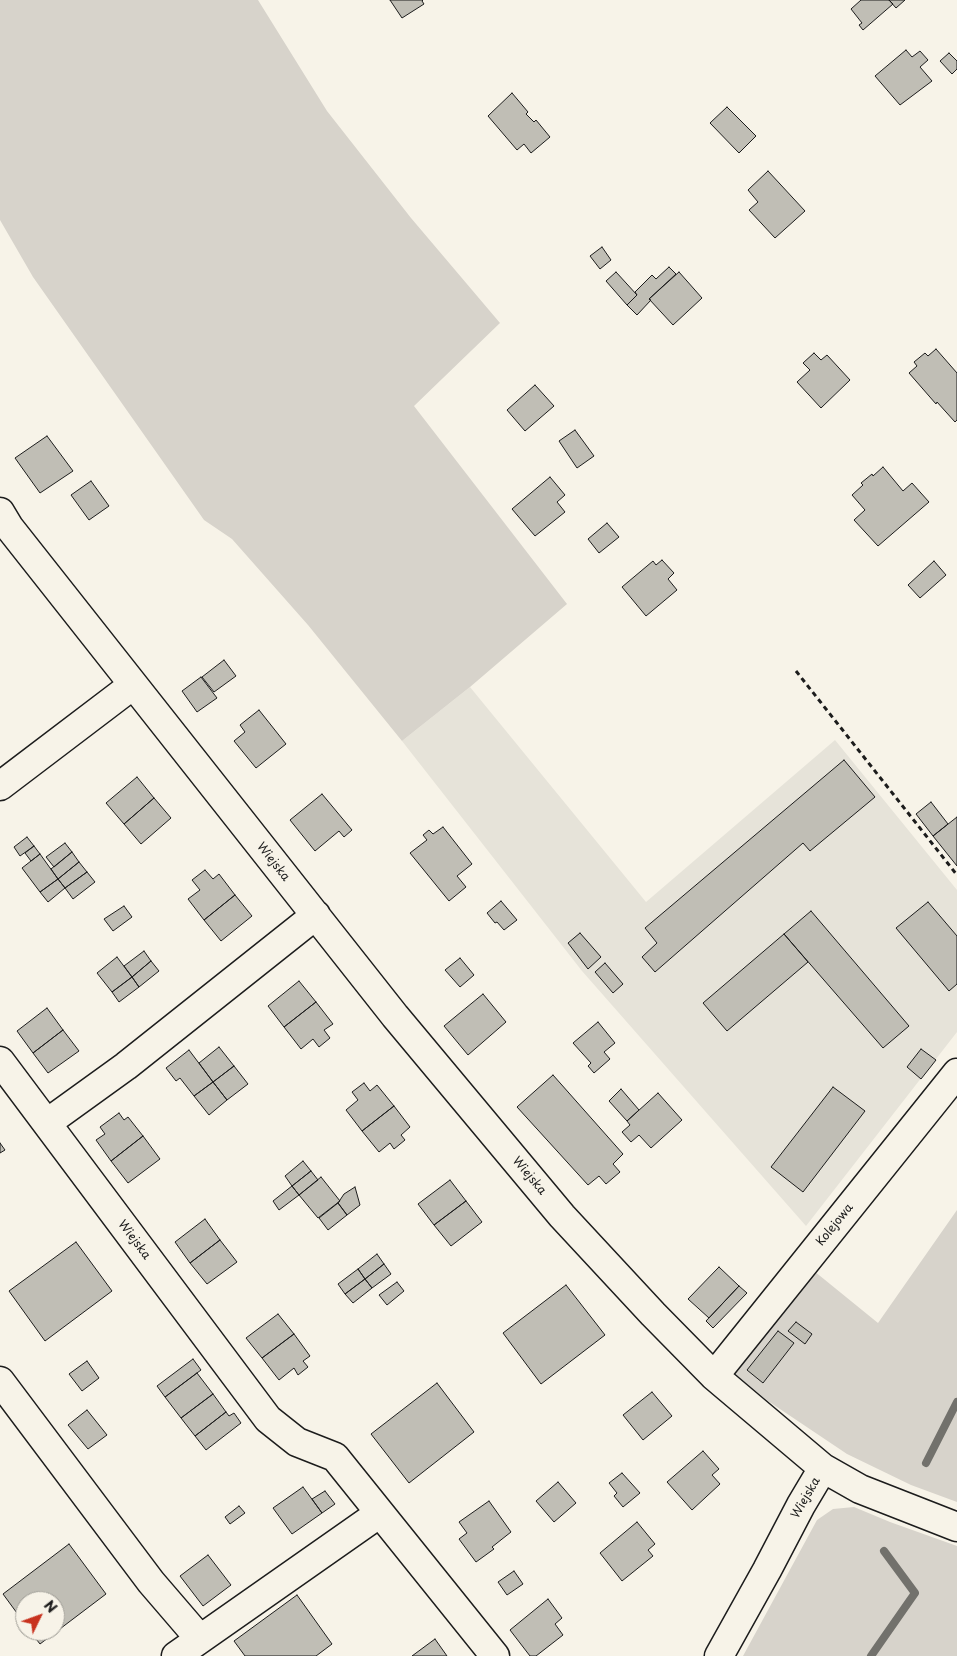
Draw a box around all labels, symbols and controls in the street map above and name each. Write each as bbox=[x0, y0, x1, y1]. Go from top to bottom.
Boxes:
street label: Wiejska bbox=[253, 840, 293, 884]
street label: Wiejska bbox=[509, 1154, 549, 1198]
street label: Kolejowa bbox=[814, 1201, 856, 1249]
street label: Wiejska bbox=[115, 1218, 153, 1262]
street label: Wiejska bbox=[788, 1475, 824, 1521]
north arrow bbox=[15, 1591, 65, 1641]
text: N bbox=[39, 1595, 62, 1617]

